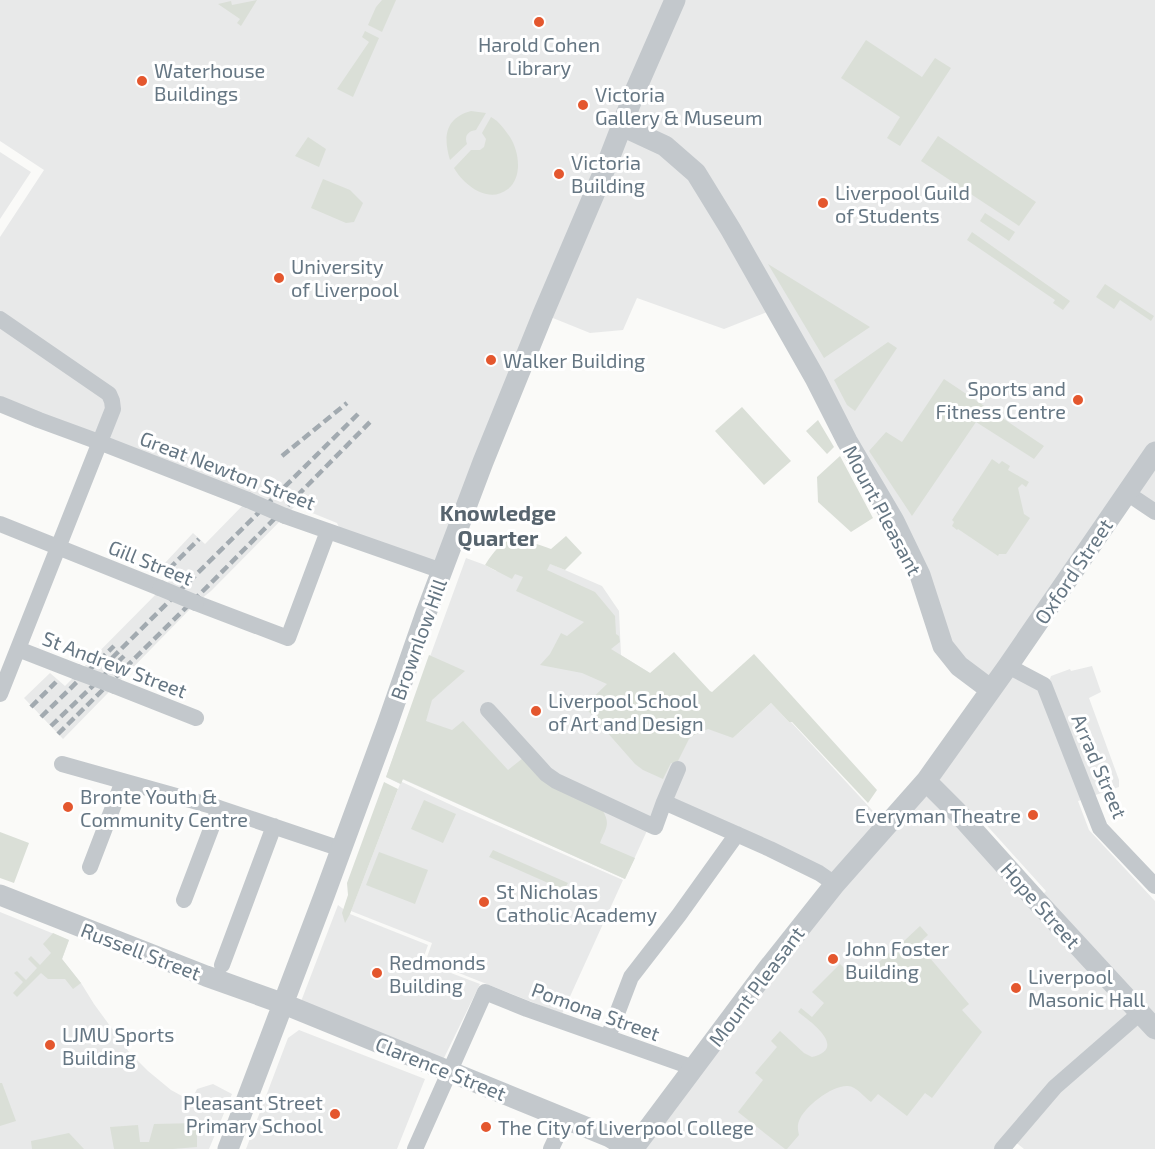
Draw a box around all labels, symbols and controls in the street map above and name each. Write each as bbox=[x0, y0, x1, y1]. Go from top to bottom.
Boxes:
marker: Harold Cohen Library bbox=[532, 15, 546, 29]
place label: Harold Cohen Library bbox=[478, 32, 600, 79]
place label: Waterhouse Buildings bbox=[154, 58, 265, 105]
marker: Waterhouse Buildings bbox=[135, 74, 149, 88]
place label: Victoria Gallery & Museum bbox=[595, 82, 762, 129]
marker: Victoria Gallery & Museum bbox=[576, 98, 590, 112]
place label: Victoria Building bbox=[571, 150, 645, 197]
marker: Victoria Building bbox=[552, 167, 566, 181]
place label: Liverpool Guild of Students bbox=[835, 180, 970, 227]
marker: Liverpool Guild of Students bbox=[816, 196, 830, 210]
place label: University of Liverpool bbox=[291, 254, 399, 301]
marker: University of Liverpool bbox=[272, 271, 286, 285]
place label: Walker Building bbox=[503, 348, 645, 372]
marker: Walker Building bbox=[484, 353, 498, 367]
place label: Sports and Fitness Centre bbox=[936, 376, 1066, 423]
marker: Sports and Fitness Centre bbox=[1071, 393, 1085, 407]
street label: Great Newton Street bbox=[137, 425, 320, 515]
street label: Mount Pleasant bbox=[839, 441, 928, 579]
district label: Knowledge Quarter bbox=[440, 499, 556, 551]
street label: Oxford Street bbox=[1029, 513, 1117, 628]
street label: Gill Street bbox=[105, 534, 197, 590]
street label: Brownlow Hill bbox=[385, 575, 451, 703]
street label: St Andrew Street bbox=[39, 625, 191, 703]
place label: Liverpool School of Art and Design bbox=[548, 688, 704, 735]
marker: Liverpool School of Art and Design bbox=[529, 704, 543, 718]
street label: Arrad Street bbox=[1067, 710, 1133, 822]
place label: Bronte Youth & Community Centre bbox=[80, 784, 248, 831]
marker: Bronte Youth & Community Centre bbox=[61, 800, 75, 814]
place label: Everyman Theatre bbox=[855, 803, 1021, 827]
marker: Everyman Theatre bbox=[1026, 808, 1040, 822]
street label: Hope Street bbox=[996, 857, 1086, 953]
place label: St Nicholas Catholic Academy bbox=[496, 879, 658, 926]
marker: St Nicholas Catholic Academy bbox=[477, 895, 491, 909]
street label: Russell Street bbox=[78, 917, 205, 985]
street label: Mount Pleasant bbox=[703, 921, 809, 1051]
place label: John Foster Building bbox=[845, 936, 949, 983]
place label: Redmonds Building bbox=[389, 950, 486, 997]
marker: John Foster Building bbox=[826, 952, 840, 966]
place label: Liverpool Masonic Hall bbox=[1028, 964, 1145, 1011]
marker: Redmonds Building bbox=[370, 966, 384, 980]
street label: Pomona Street bbox=[529, 977, 664, 1045]
marker: Liverpool Masonic Hall bbox=[1009, 981, 1023, 995]
place label: LJMU Sports Building bbox=[62, 1022, 174, 1069]
street label: Clarence Street bbox=[372, 1031, 510, 1105]
marker: LJMU Sports Building bbox=[43, 1038, 57, 1052]
place label: Pleasant Street Primary School bbox=[183, 1090, 323, 1137]
marker: Pleasant Street Primary School bbox=[328, 1107, 342, 1121]
place label: The City of Liverpool College bbox=[498, 1115, 754, 1139]
marker: The City of Liverpool College bbox=[479, 1120, 493, 1134]

